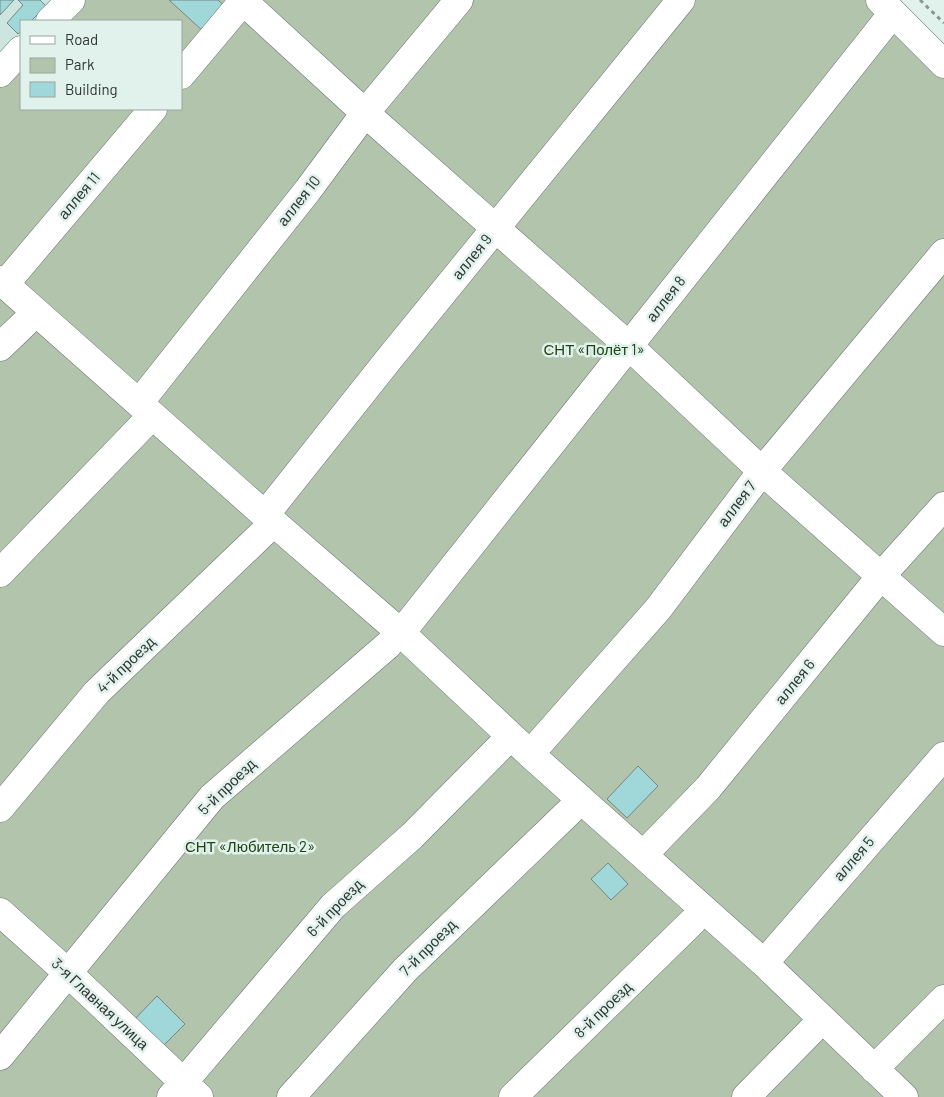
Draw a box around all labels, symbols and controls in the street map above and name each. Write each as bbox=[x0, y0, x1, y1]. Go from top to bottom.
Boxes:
legend bbox=[20, 20, 182, 110]
text: Road bbox=[65, 30, 98, 48]
text: Park bbox=[65, 55, 95, 73]
text: Building bbox=[65, 80, 118, 98]
street label: аллея 11 bbox=[53, 168, 103, 223]
street label: аллея 10 bbox=[273, 172, 323, 229]
street label: аллея 9 bbox=[448, 230, 495, 283]
street label: аллея 8 bbox=[642, 272, 689, 325]
park label: СНТ «Полёт 1» bbox=[543, 340, 645, 358]
street label: аллея 7 bbox=[713, 477, 759, 530]
street label: 4-й проезд bbox=[93, 632, 158, 696]
street label: аллея 6 bbox=[771, 655, 818, 708]
street label: 5-й проезд bbox=[194, 754, 259, 818]
street label: аллея 5 bbox=[829, 832, 877, 884]
park label: СНТ «Любитель 2» bbox=[185, 837, 315, 855]
street label: 6-й проезд bbox=[302, 875, 366, 940]
street label: 7-й проезд bbox=[395, 915, 459, 979]
street label: 3-я Главная улица bbox=[48, 954, 153, 1053]
street label: 8-й проезд bbox=[570, 977, 635, 1041]

